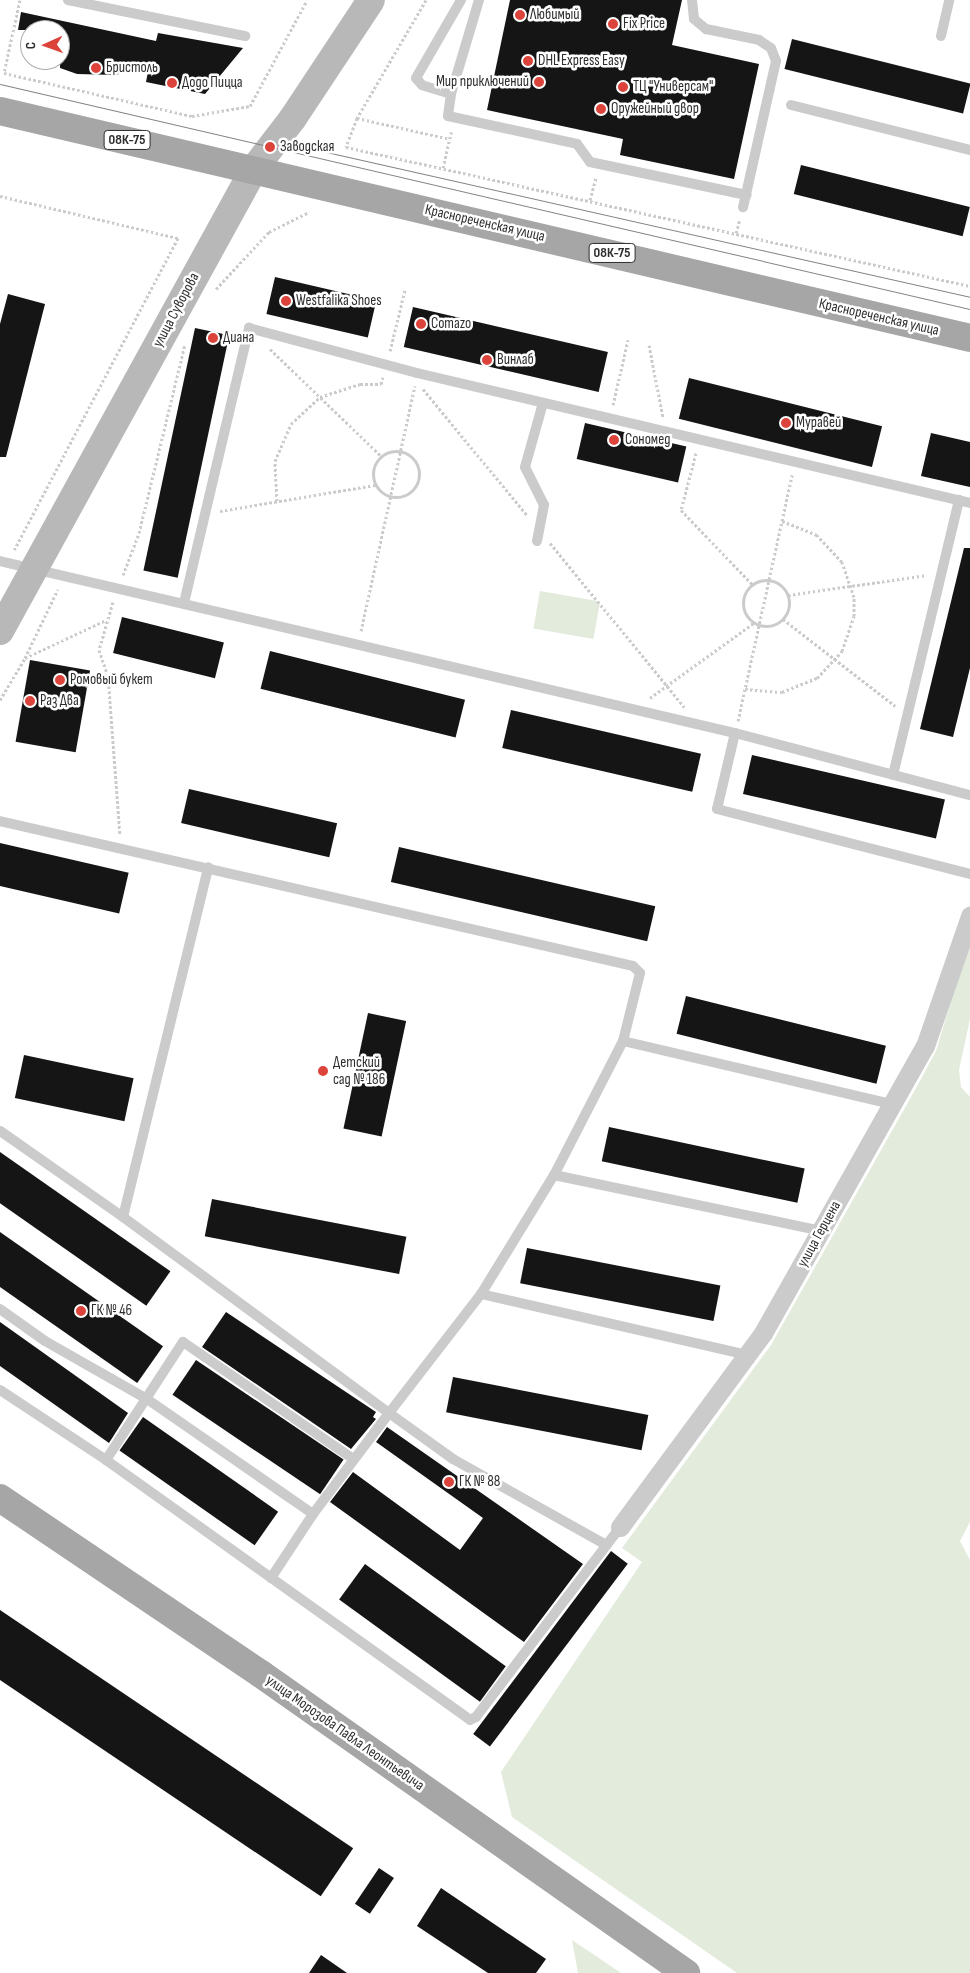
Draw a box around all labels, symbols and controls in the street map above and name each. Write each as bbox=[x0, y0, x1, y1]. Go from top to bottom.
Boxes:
place label: Любимый bbox=[530, 6, 580, 24]
marker: Любимый bbox=[514, 9, 526, 21]
place label: Fix Price bbox=[623, 15, 665, 33]
marker: Fix Price bbox=[607, 18, 619, 30]
north arrow bbox=[20, 20, 70, 70]
text: С bbox=[22, 42, 39, 49]
place label: DHL Express Easy bbox=[538, 52, 625, 70]
marker: DHL Express Easy bbox=[522, 55, 534, 67]
place label: Бристоль bbox=[106, 59, 158, 77]
marker: Бристоль bbox=[90, 62, 102, 74]
place label: Мир приключений bbox=[436, 73, 529, 91]
place label: Додо Пицца bbox=[182, 74, 243, 92]
marker: Мир приключений bbox=[533, 76, 545, 88]
marker: Додо Пицца bbox=[166, 77, 178, 89]
place label: ТЦ "Универсам" bbox=[633, 78, 713, 96]
marker: ТЦ "Универсам" bbox=[617, 81, 629, 93]
place label: Оружейный двор bbox=[611, 100, 699, 118]
marker: Оружейный двор bbox=[595, 103, 607, 115]
road number: 08К-75 bbox=[103, 128, 151, 152]
place label: Заводская bbox=[280, 138, 334, 156]
marker: Заводская bbox=[264, 141, 276, 153]
street label: Краснореченская улица bbox=[423, 200, 547, 246]
road number: 08К-75 bbox=[588, 242, 636, 264]
street label: улица Суворова bbox=[149, 270, 203, 350]
place label: Westfalika Shoes bbox=[296, 292, 382, 310]
street label: Краснореченская улица bbox=[817, 294, 941, 340]
marker: Westfalika Shoes bbox=[280, 295, 292, 307]
place label: Comazo bbox=[431, 315, 471, 333]
marker: Comazo bbox=[415, 318, 427, 330]
place label: Диана bbox=[223, 329, 254, 347]
marker: Диана bbox=[207, 332, 219, 344]
place label: Винлаб bbox=[497, 351, 534, 369]
marker: Винлаб bbox=[481, 354, 493, 366]
place label: Муравей bbox=[796, 414, 841, 432]
marker: Муравей bbox=[780, 417, 792, 429]
place label: Сономед bbox=[625, 431, 670, 449]
marker: Сономед bbox=[607, 433, 621, 447]
place label: Ромовый букет bbox=[70, 671, 153, 689]
marker: Ромовый букет bbox=[54, 674, 66, 686]
place label: Раз Два bbox=[40, 692, 79, 710]
marker: Раз Два bbox=[24, 695, 36, 707]
place label: Детский сад № 186 bbox=[333, 1053, 385, 1088]
marker: Детский сад № 186 bbox=[317, 1065, 329, 1077]
street label: улица Герцена bbox=[794, 1198, 844, 1270]
place label: ГК № 46 bbox=[91, 1302, 132, 1320]
marker: ГК № 46 bbox=[75, 1305, 87, 1317]
place label: ГК № 88 bbox=[459, 1473, 500, 1491]
marker: ГК № 88 bbox=[443, 1476, 455, 1488]
street label: улица Морозова Павла Леонтьевича bbox=[262, 1671, 428, 1795]

